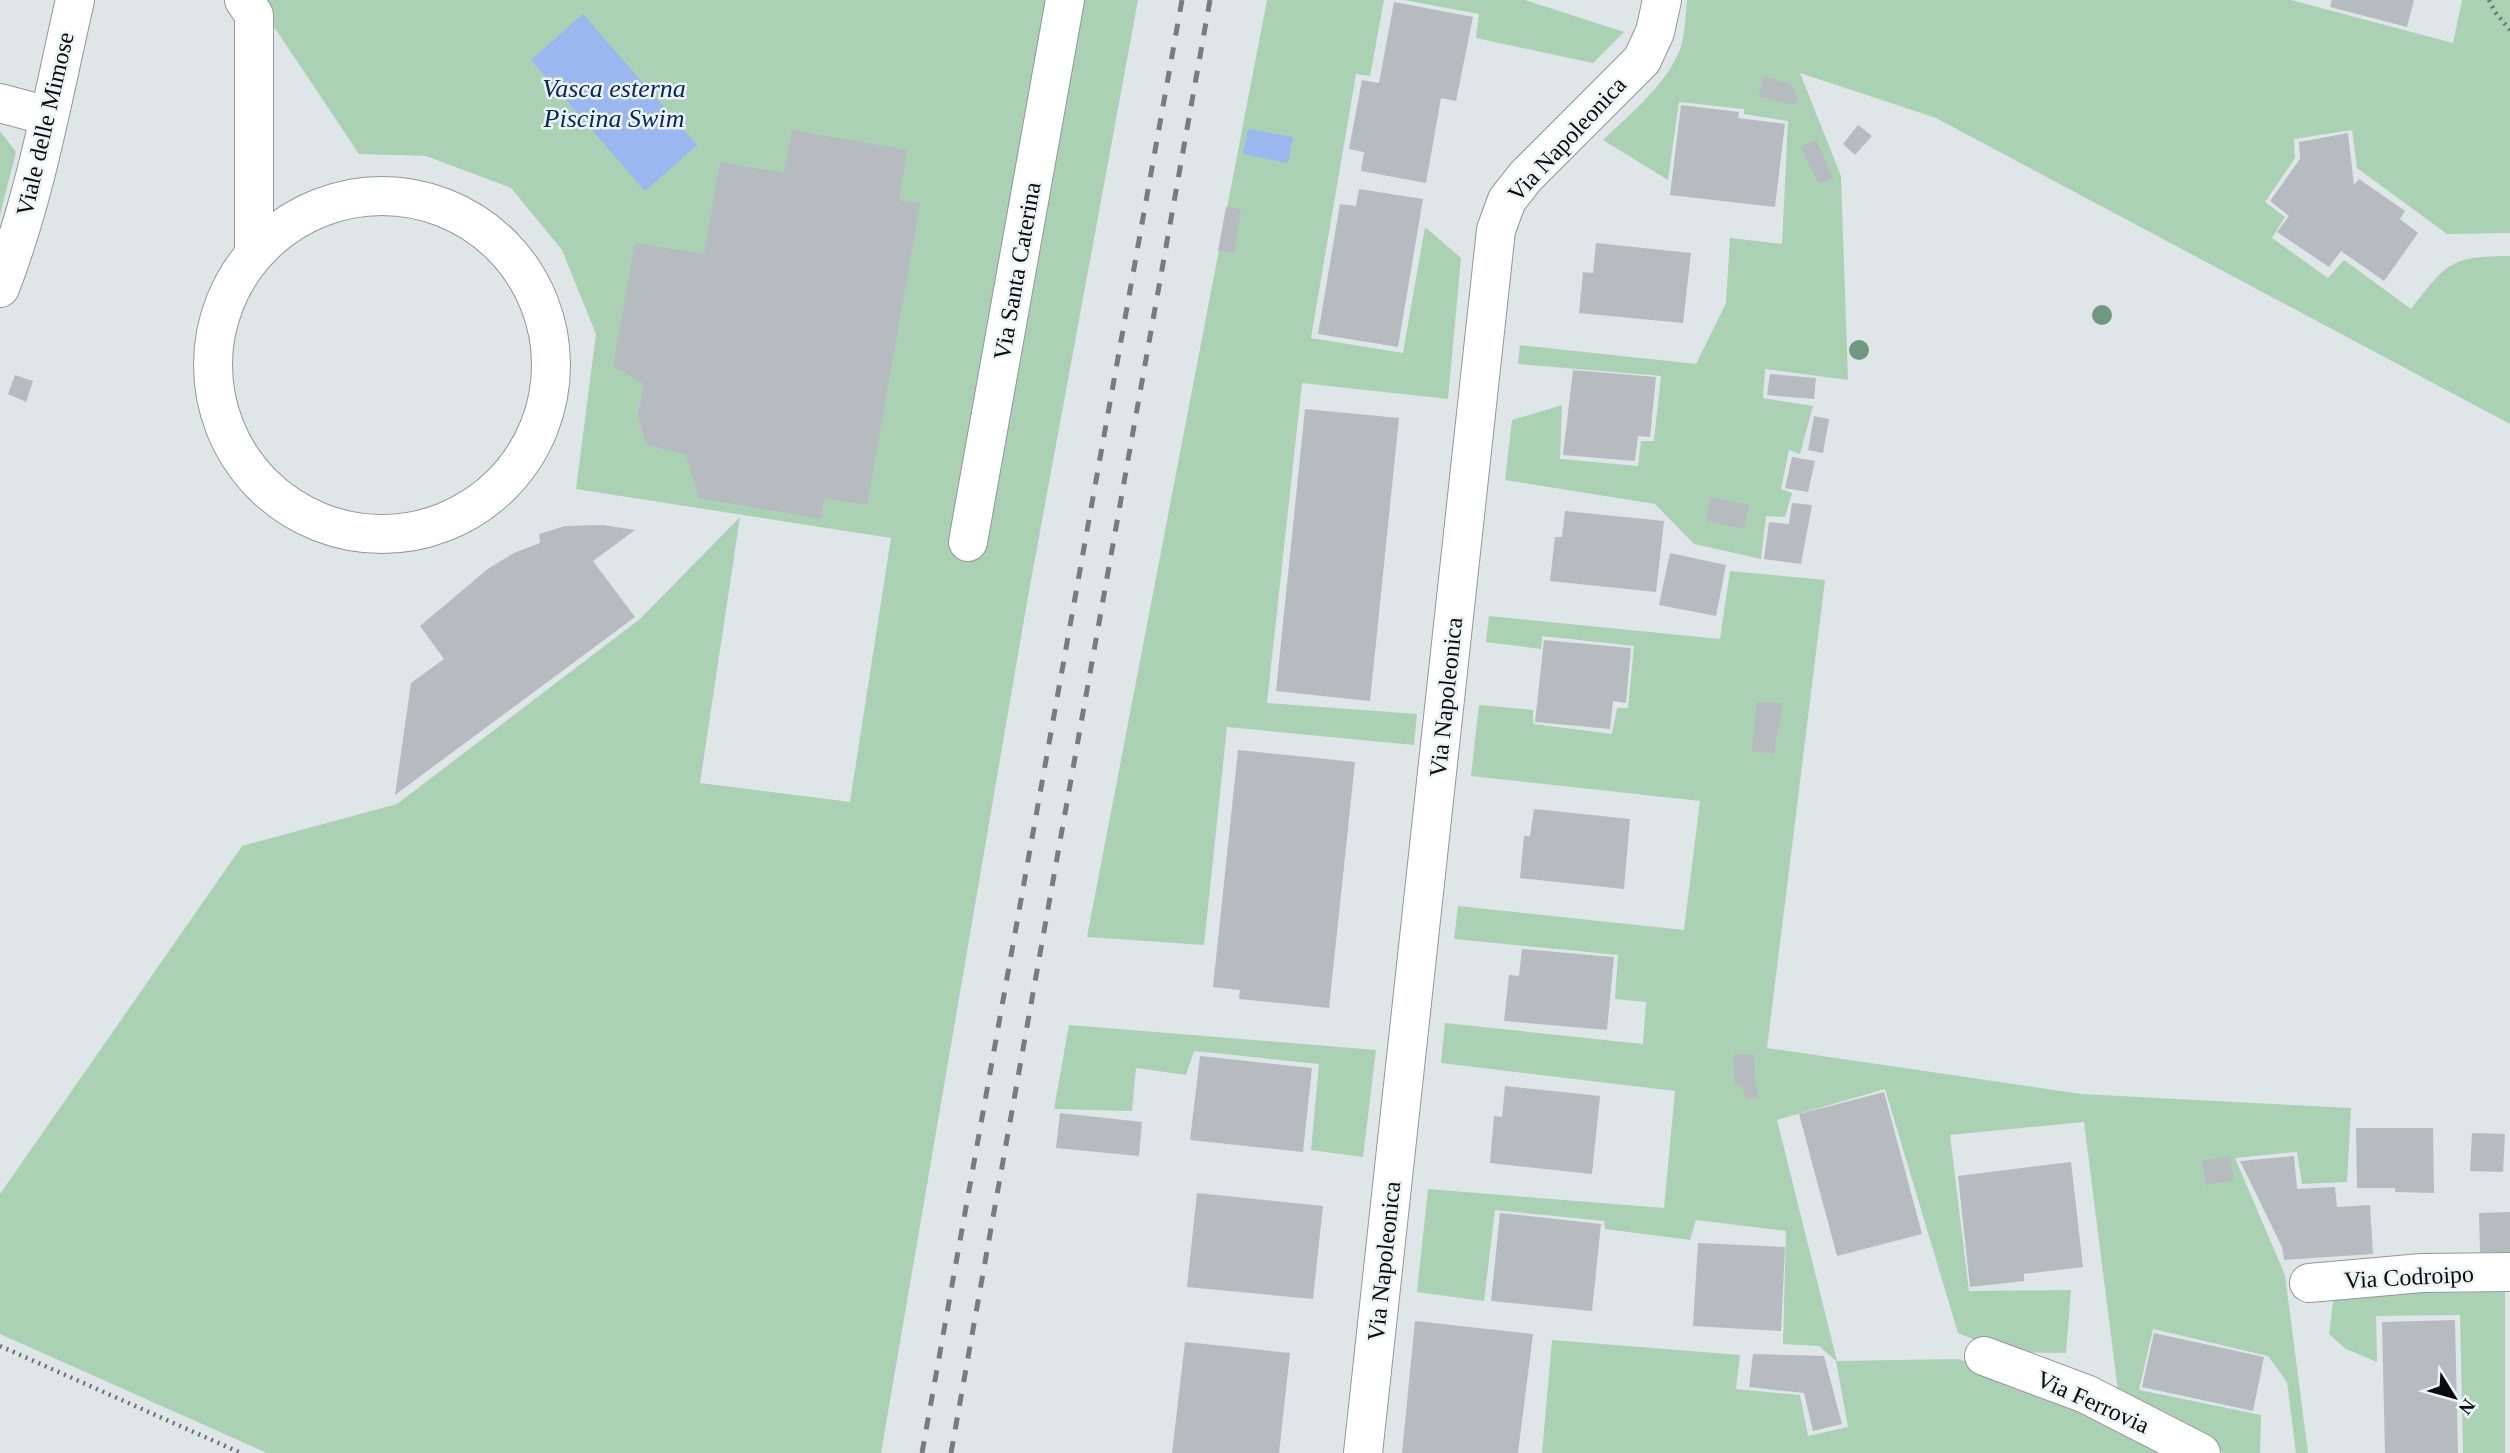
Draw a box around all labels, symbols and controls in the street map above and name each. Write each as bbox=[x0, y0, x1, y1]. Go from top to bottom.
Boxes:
street label: Viale delle Mimose bbox=[11, 30, 79, 218]
street label: Via Napoleonica bbox=[1503, 71, 1631, 207]
water label: Vasca esterna Piscina Swim bbox=[542, 74, 686, 133]
street label: Via Santa Caterina bbox=[989, 180, 1045, 362]
street label: Via Napoleonica bbox=[1425, 615, 1467, 778]
street label: Via Napoleonica bbox=[1363, 1179, 1405, 1342]
street label: Via Codroipo bbox=[2343, 1261, 2475, 1293]
north arrow bbox=[2419, 1362, 2489, 1432]
street label: Via Ferrovia bbox=[2033, 1366, 2154, 1439]
text: N bbox=[2454, 1395, 2480, 1419]

